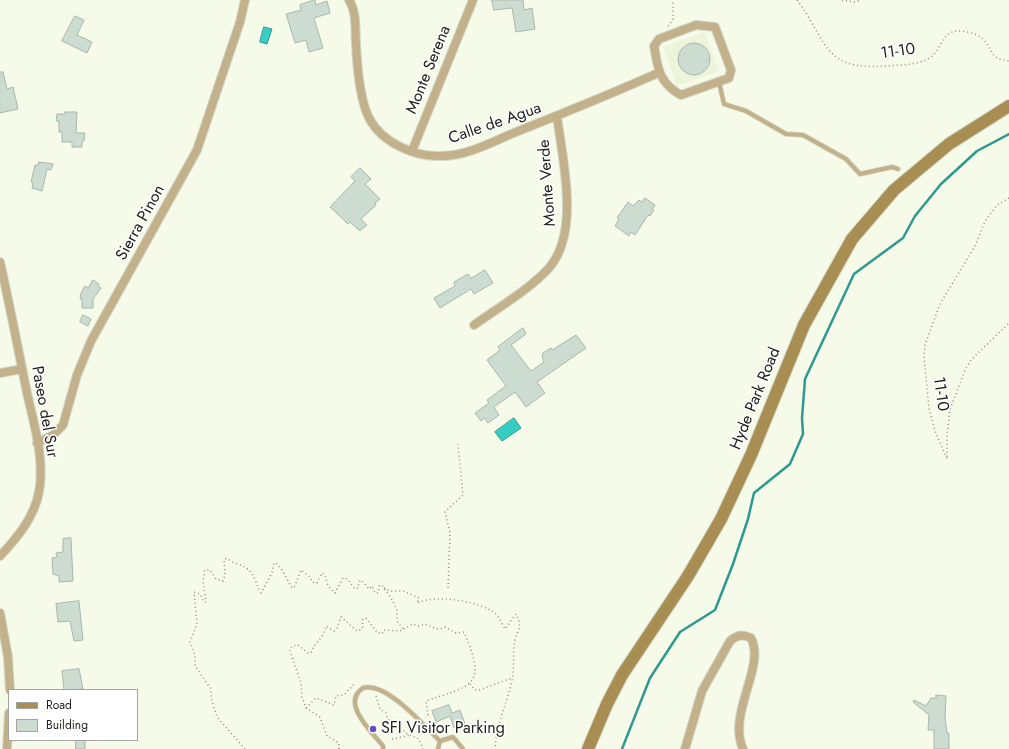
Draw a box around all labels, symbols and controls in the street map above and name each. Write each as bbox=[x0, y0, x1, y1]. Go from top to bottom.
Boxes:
street label: Monte Serena bbox=[403, 23, 455, 117]
street label: 11-10 bbox=[880, 40, 916, 64]
street label: Calle de Agua bbox=[446, 99, 544, 149]
street label: Monte Verde bbox=[535, 139, 561, 227]
street label: Sierra Pinon bbox=[112, 182, 170, 264]
street label: Hyde Park Road bbox=[727, 345, 785, 453]
street label: Paseo del Sur bbox=[26, 365, 62, 459]
street label: 11-10 bbox=[928, 376, 952, 412]
legend bbox=[8, 689, 138, 741]
text: Road bbox=[46, 696, 72, 714]
text: Building bbox=[46, 716, 88, 734]
place label: SFI Visitor Parking bbox=[381, 719, 505, 739]
marker: SFI Visitor Parking bbox=[368, 724, 378, 734]

